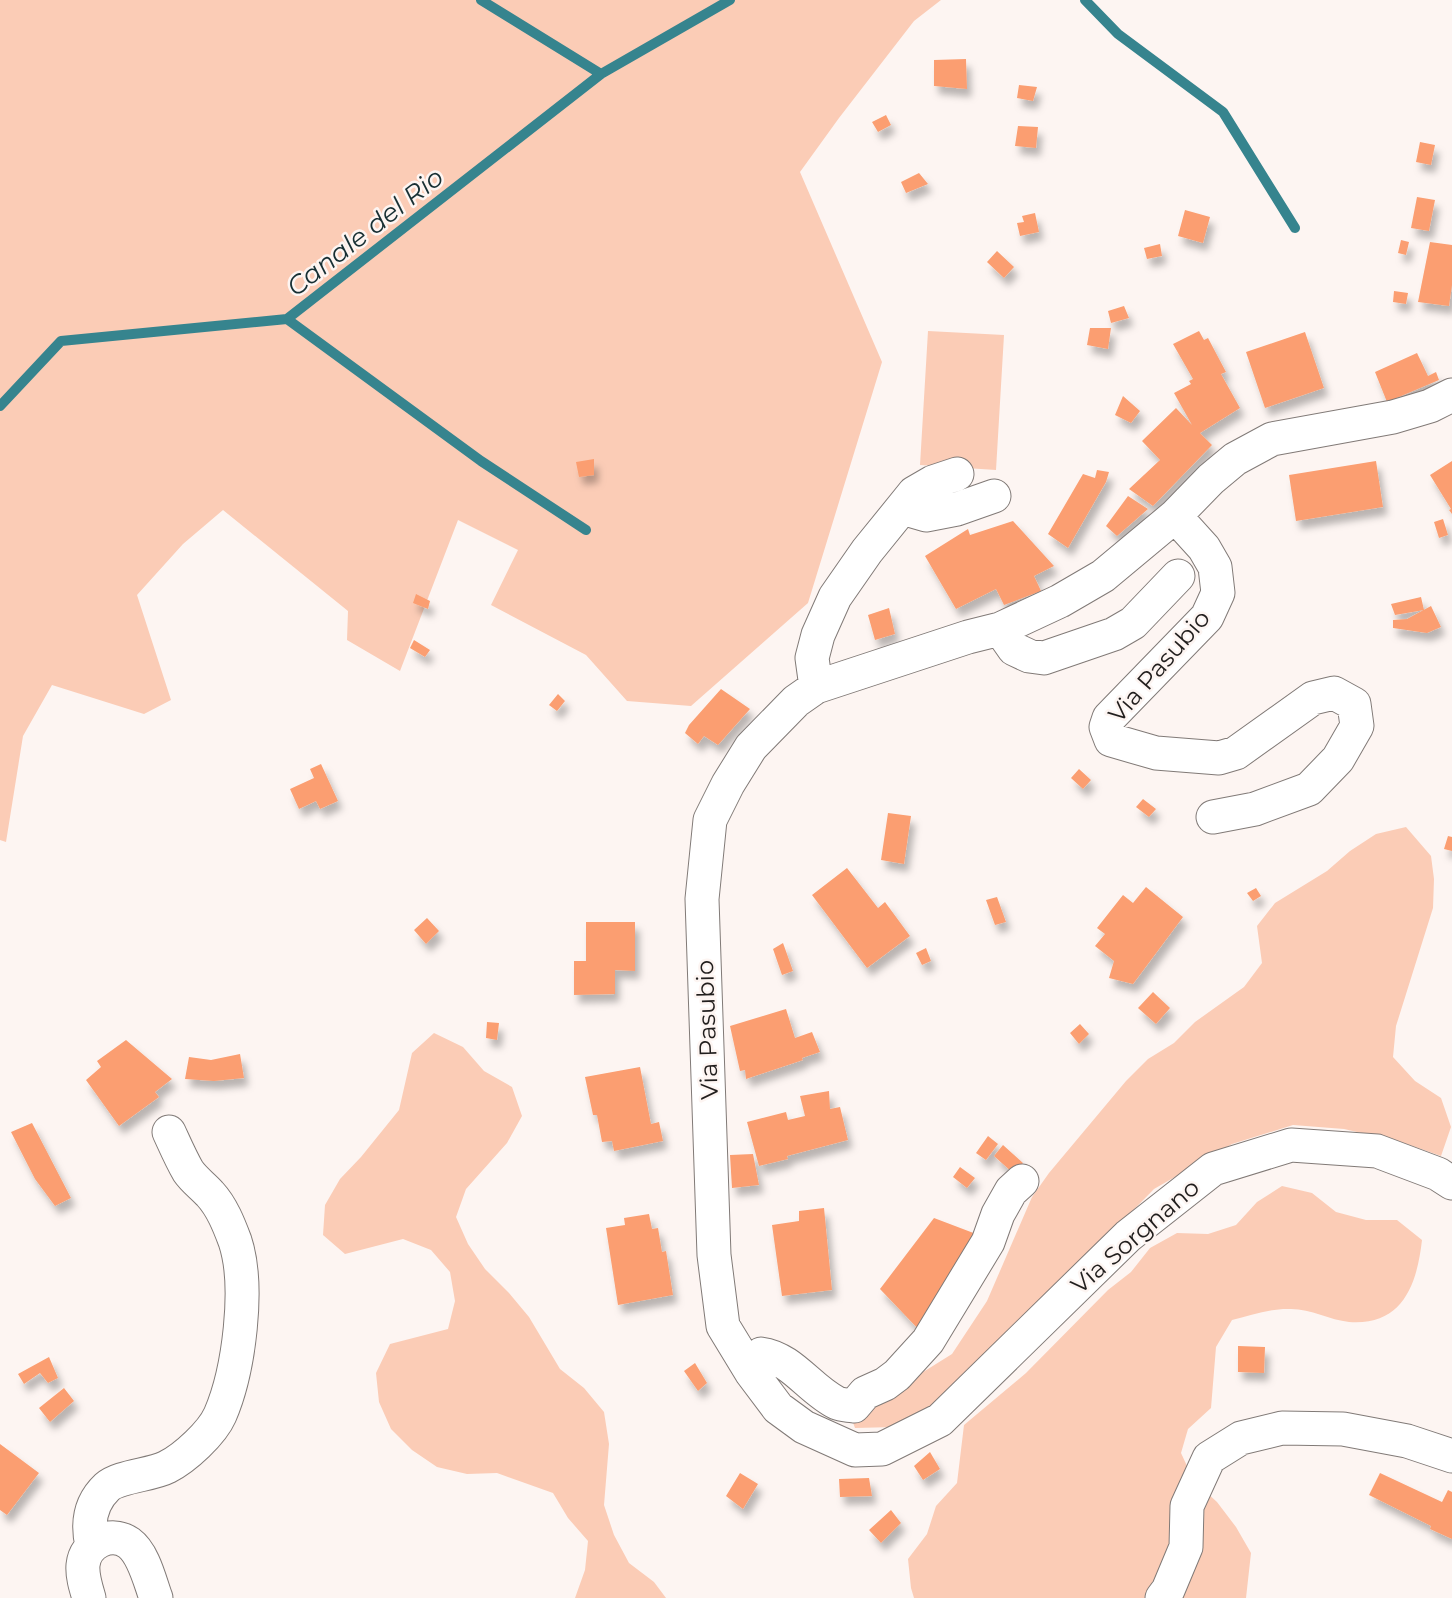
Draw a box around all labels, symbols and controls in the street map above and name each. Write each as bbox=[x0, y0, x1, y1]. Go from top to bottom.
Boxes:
water label: Canale del Rio bbox=[280, 161, 450, 303]
street label: Via Pasubio bbox=[1102, 604, 1216, 728]
street label: Via Pasubio bbox=[690, 960, 724, 1100]
street label: Via Sorgnano bbox=[1065, 1172, 1205, 1300]

